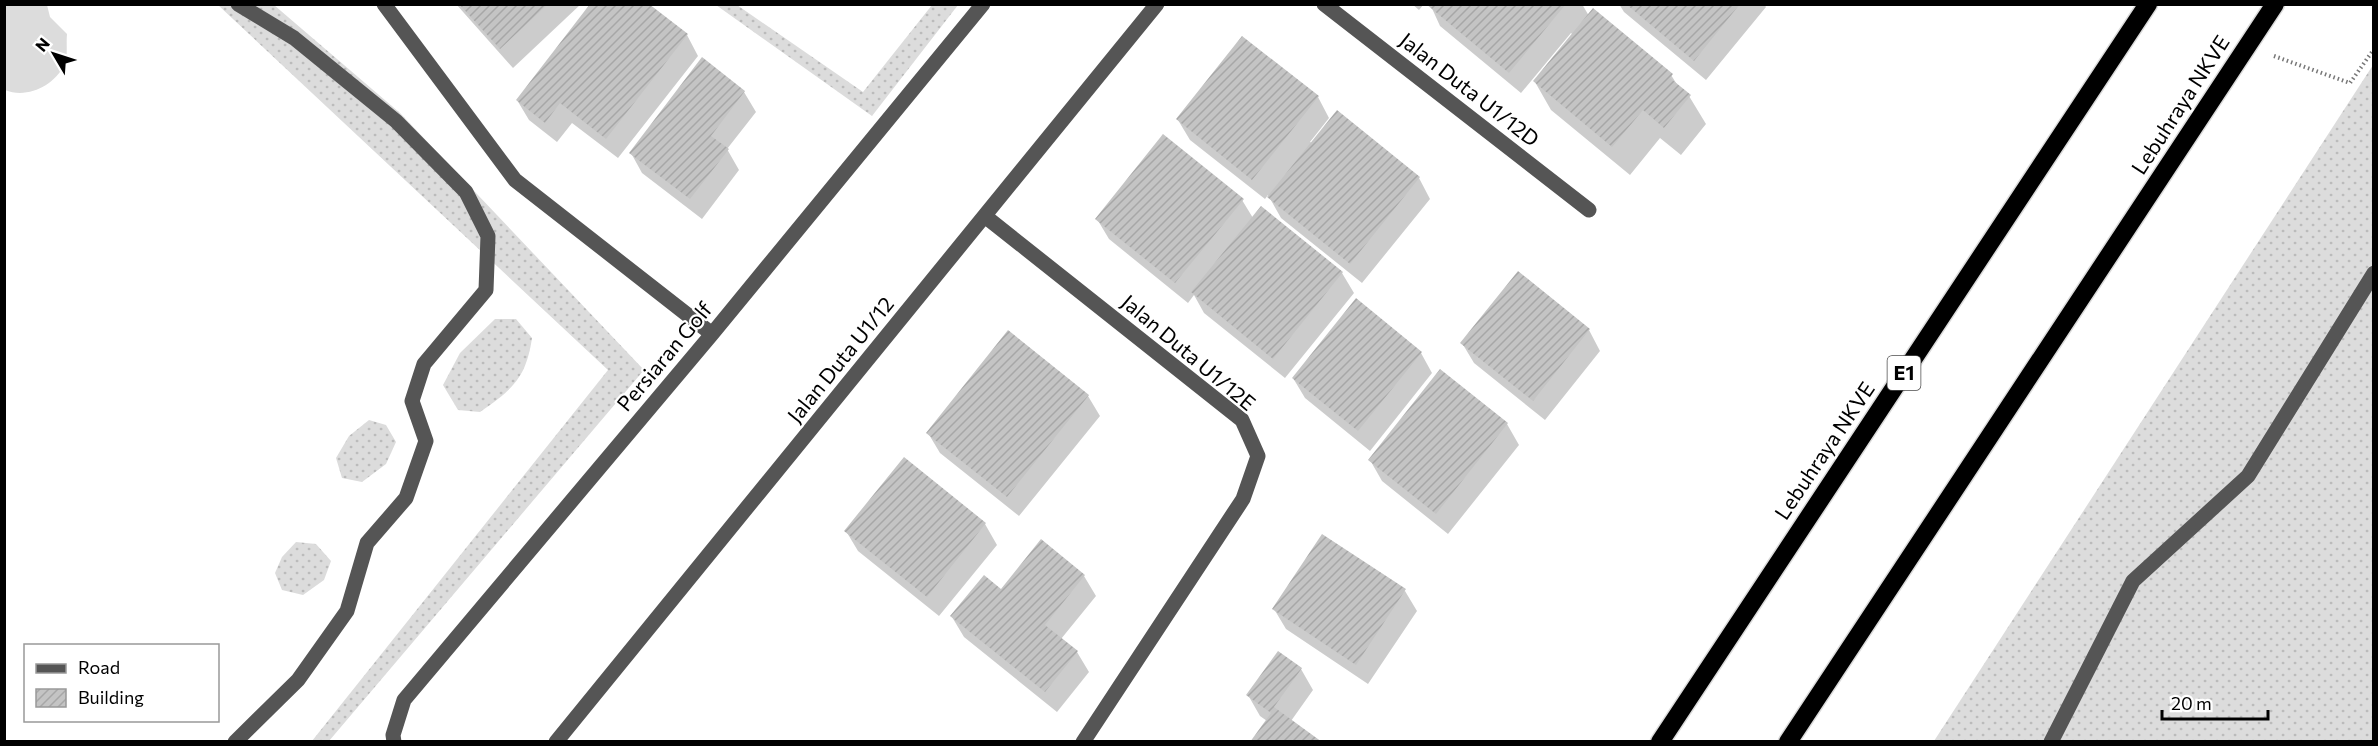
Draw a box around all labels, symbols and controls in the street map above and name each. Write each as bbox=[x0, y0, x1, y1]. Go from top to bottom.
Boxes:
north arrow bbox=[24, 24, 84, 84]
street label: Jalan Duta U1/12D bbox=[1395, 27, 1545, 151]
street label: Lebuhraya NKVE bbox=[2126, 30, 2234, 178]
text: N bbox=[31, 34, 53, 55]
street label: Jalan Duta U1/12E bbox=[1117, 289, 1261, 415]
street label: Jalan Duta U1/12 bbox=[781, 291, 898, 427]
street label: Persiaran Golf bbox=[611, 296, 717, 416]
road number: E1 bbox=[1888, 356, 1920, 390]
street label: Lebuhraya NKVE bbox=[1768, 377, 1879, 524]
legend bbox=[24, 644, 219, 722]
text: Road bbox=[78, 656, 120, 678]
scale bar bbox=[2162, 683, 2268, 721]
text: Building bbox=[78, 686, 144, 708]
text: 20 m bbox=[2171, 692, 2212, 714]

